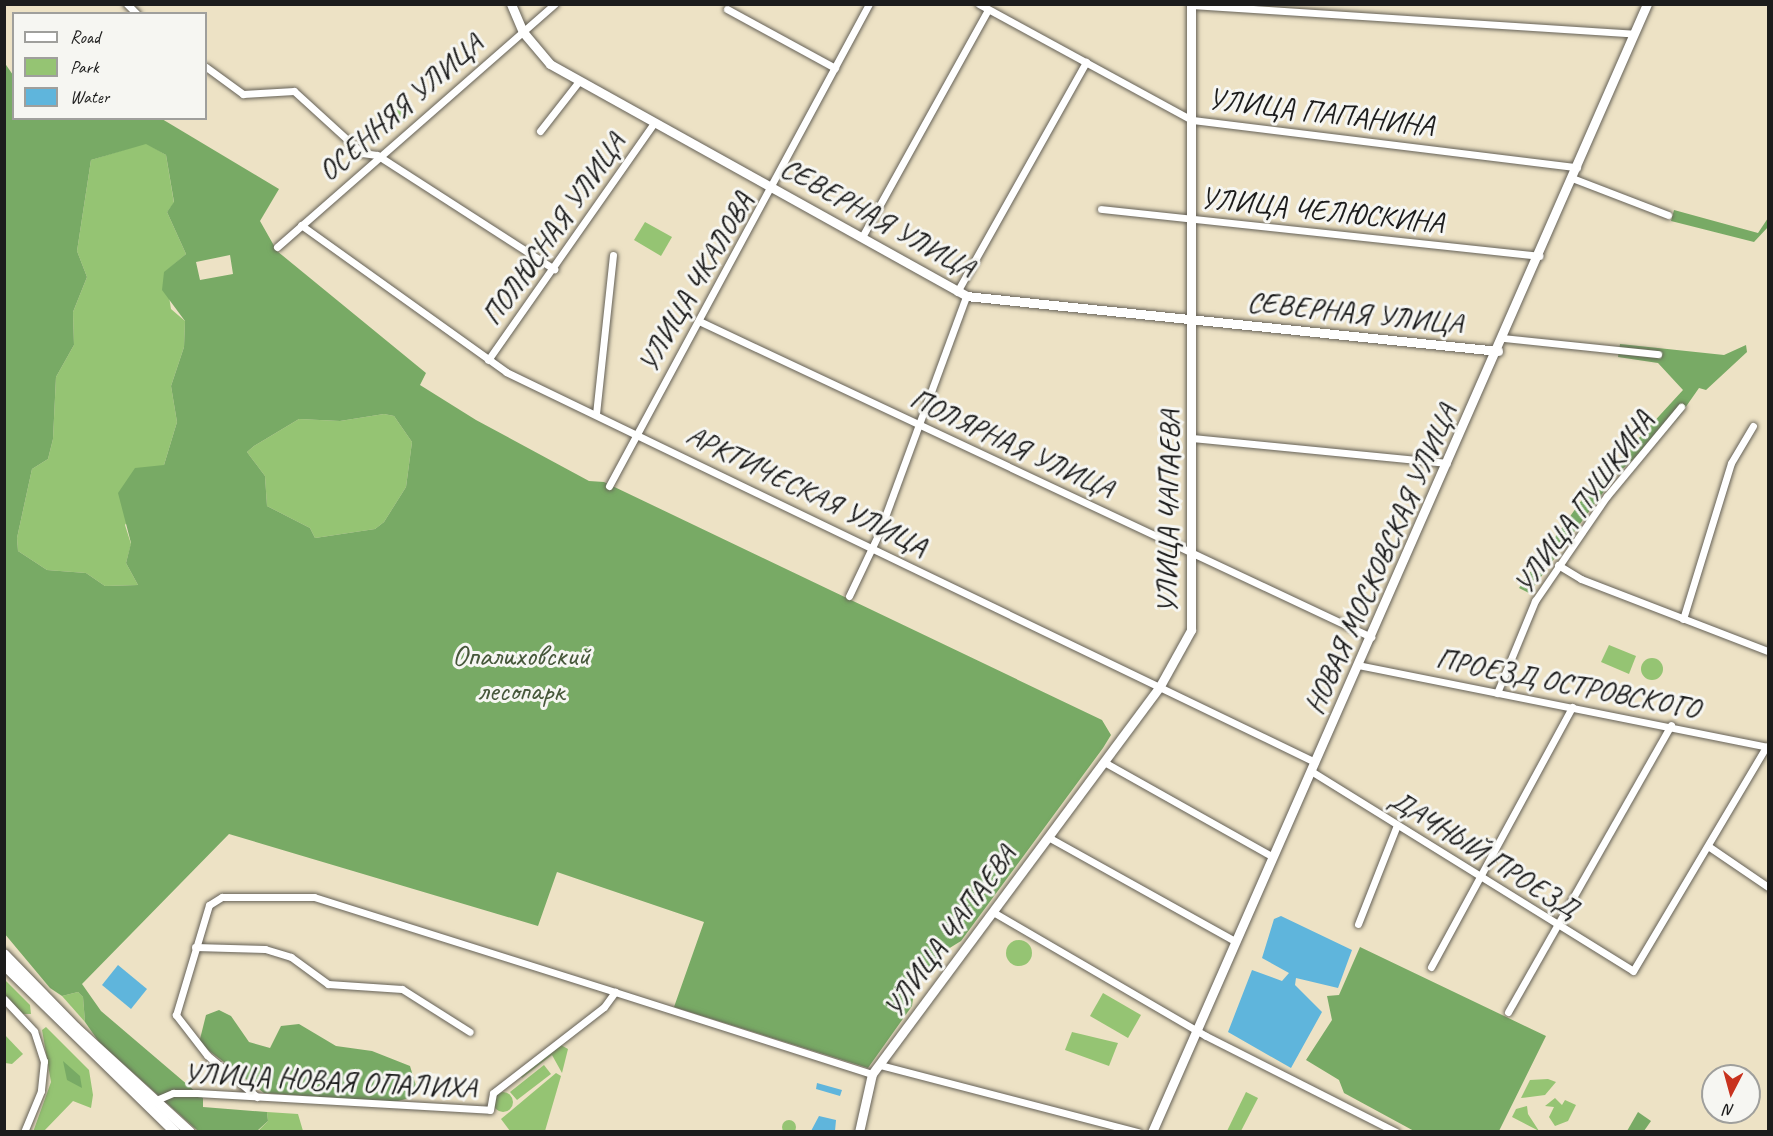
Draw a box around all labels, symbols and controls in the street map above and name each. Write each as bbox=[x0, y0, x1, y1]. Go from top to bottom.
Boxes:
legend bbox=[12, 12, 207, 120]
text: Road bbox=[70, 26, 100, 48]
street label: ОСЕННЯЯ УЛИЦА bbox=[310, 26, 490, 188]
text: Park bbox=[70, 56, 99, 78]
street label: УЛИЦА ПАПАНИНА bbox=[1206, 80, 1436, 144]
text: Water bbox=[70, 86, 109, 108]
street label: ПОЛЮСНАЯ УЛИЦА bbox=[473, 126, 633, 332]
street label: СЕВЕРНАЯ УЛИЦА bbox=[774, 149, 982, 285]
street label: УЛИЦА ЧЕЛЮСКИНА bbox=[1199, 179, 1445, 241]
street label: УЛИЦА ЧКАЛОВА bbox=[629, 185, 761, 379]
street label: СЕВЕРНАЯ УЛИЦА bbox=[1245, 283, 1465, 341]
street label: ПОЛЯРНАЯ УЛИЦА bbox=[904, 380, 1120, 506]
street label: НОВАЯ МОСКОВСКАЯ УЛИЦА bbox=[1295, 399, 1465, 719]
street label: УЛИЦА ПУШКИНА bbox=[1505, 404, 1661, 600]
street label: УЛИЦА ЧАПАЕВА bbox=[1148, 410, 1188, 614]
street label: АРКТИЧЕСКАЯ УЛИЦА bbox=[682, 417, 932, 563]
park label: Опалиховский лесопарк bbox=[452, 637, 590, 708]
street label: ПРОЕЗД ОСТРОВСКОГО bbox=[1433, 640, 1703, 726]
street label: ДАЧНЫЙ ПРОЕЗД bbox=[1383, 781, 1585, 925]
street label: УЛИЦА ЧАПАЕВА bbox=[874, 838, 1024, 1024]
street label: УЛИЦА НОВАЯ ОПАЛИХА bbox=[183, 1054, 477, 1106]
north arrow bbox=[1701, 1064, 1761, 1124]
text: N bbox=[1723, 1099, 1735, 1120]

